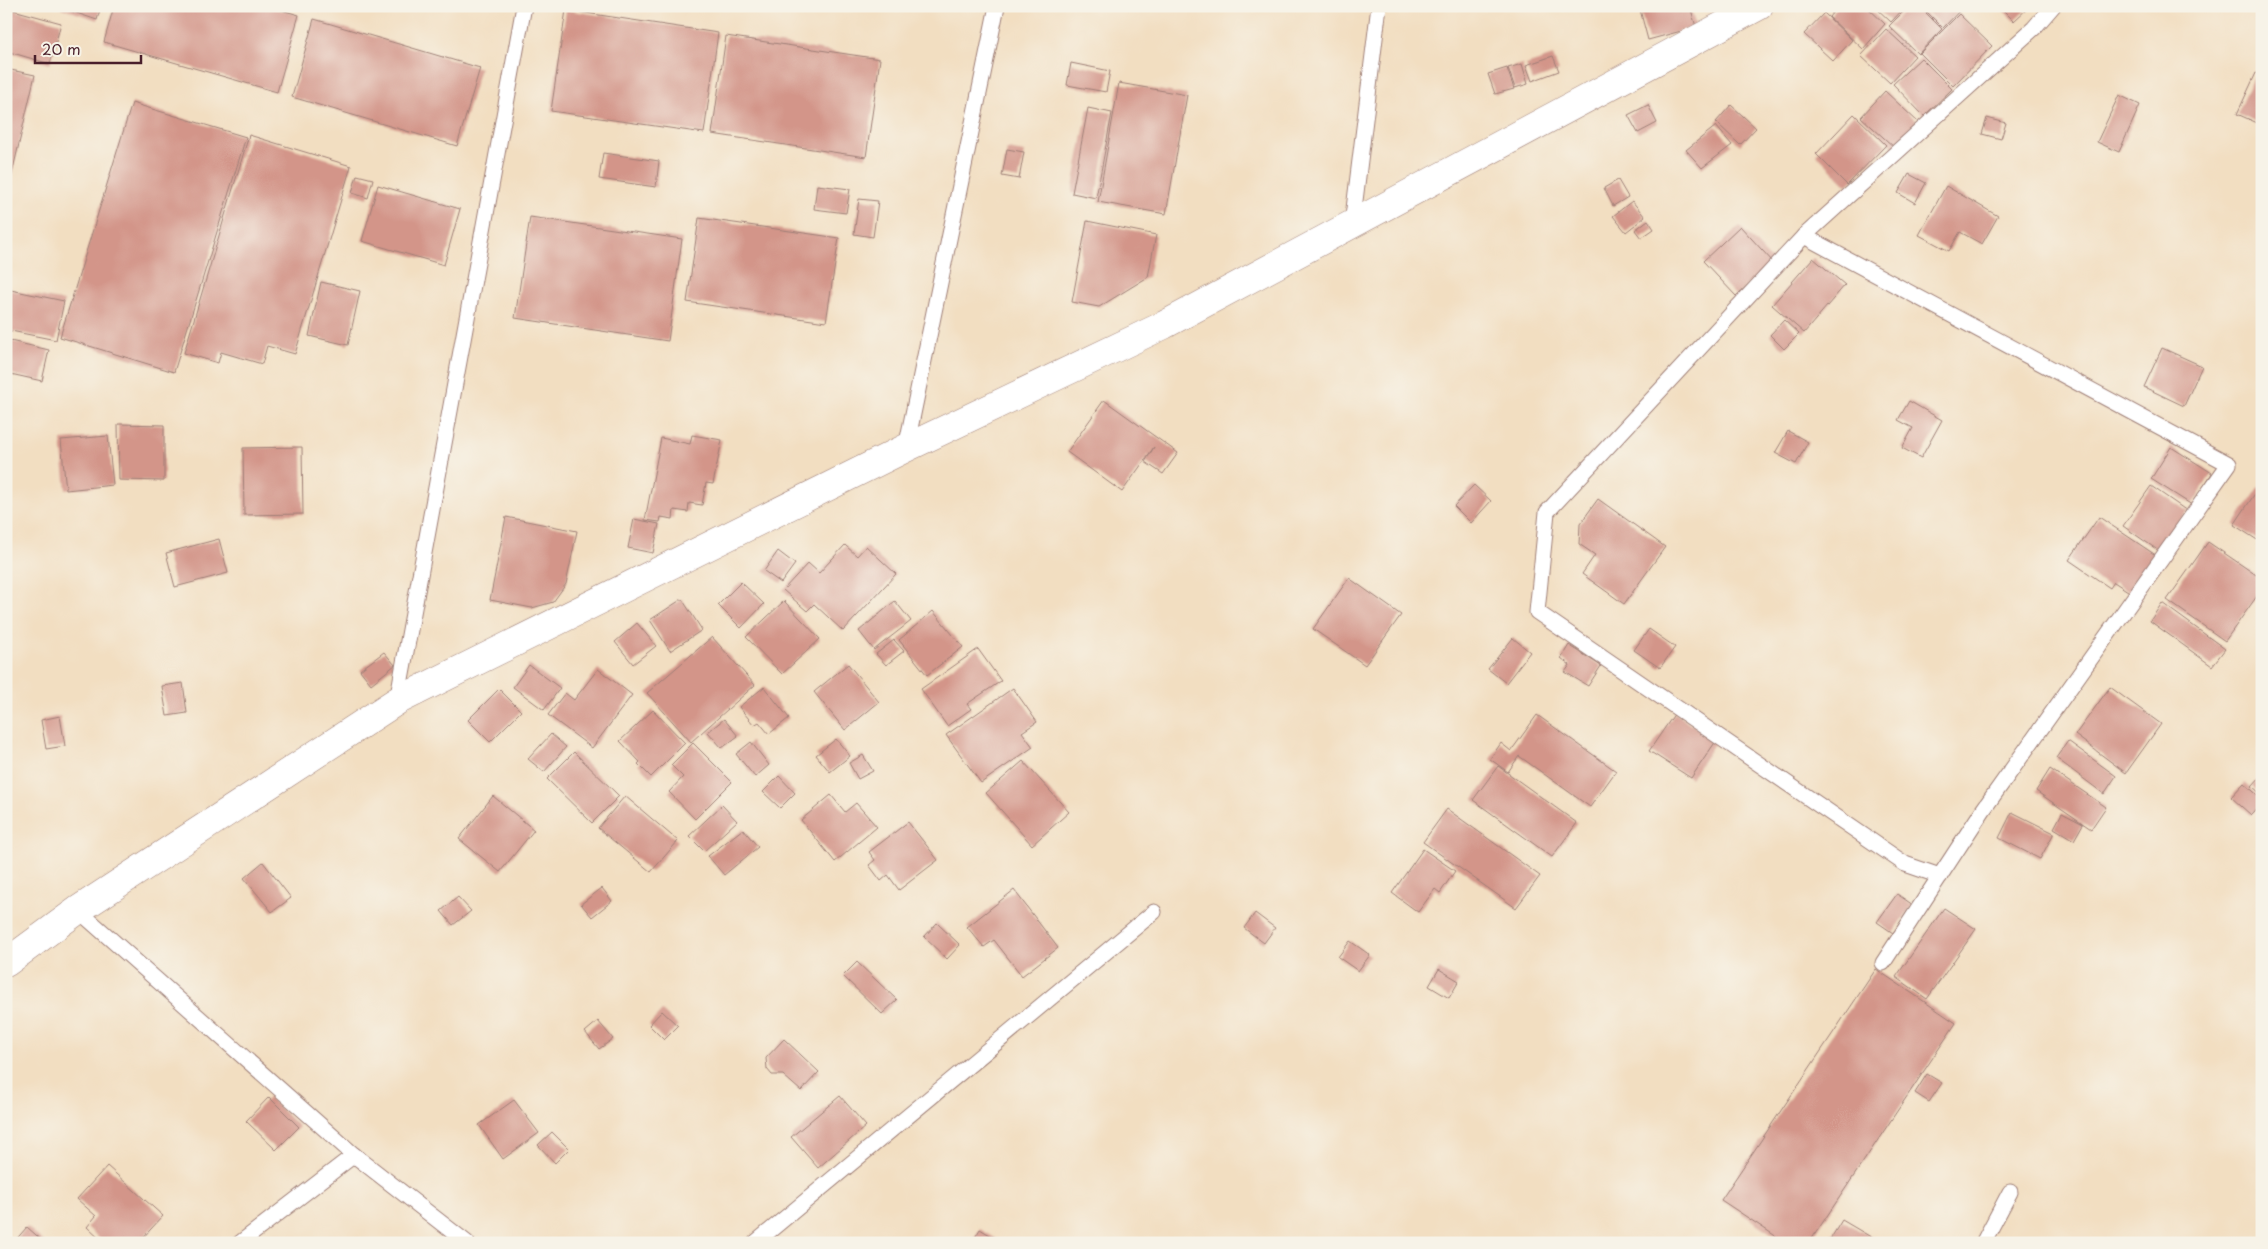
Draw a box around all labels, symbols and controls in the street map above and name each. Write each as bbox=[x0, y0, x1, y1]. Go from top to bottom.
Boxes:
scale bar bbox=[35, 32, 141, 64]
text: 20 m bbox=[42, 37, 81, 60]

